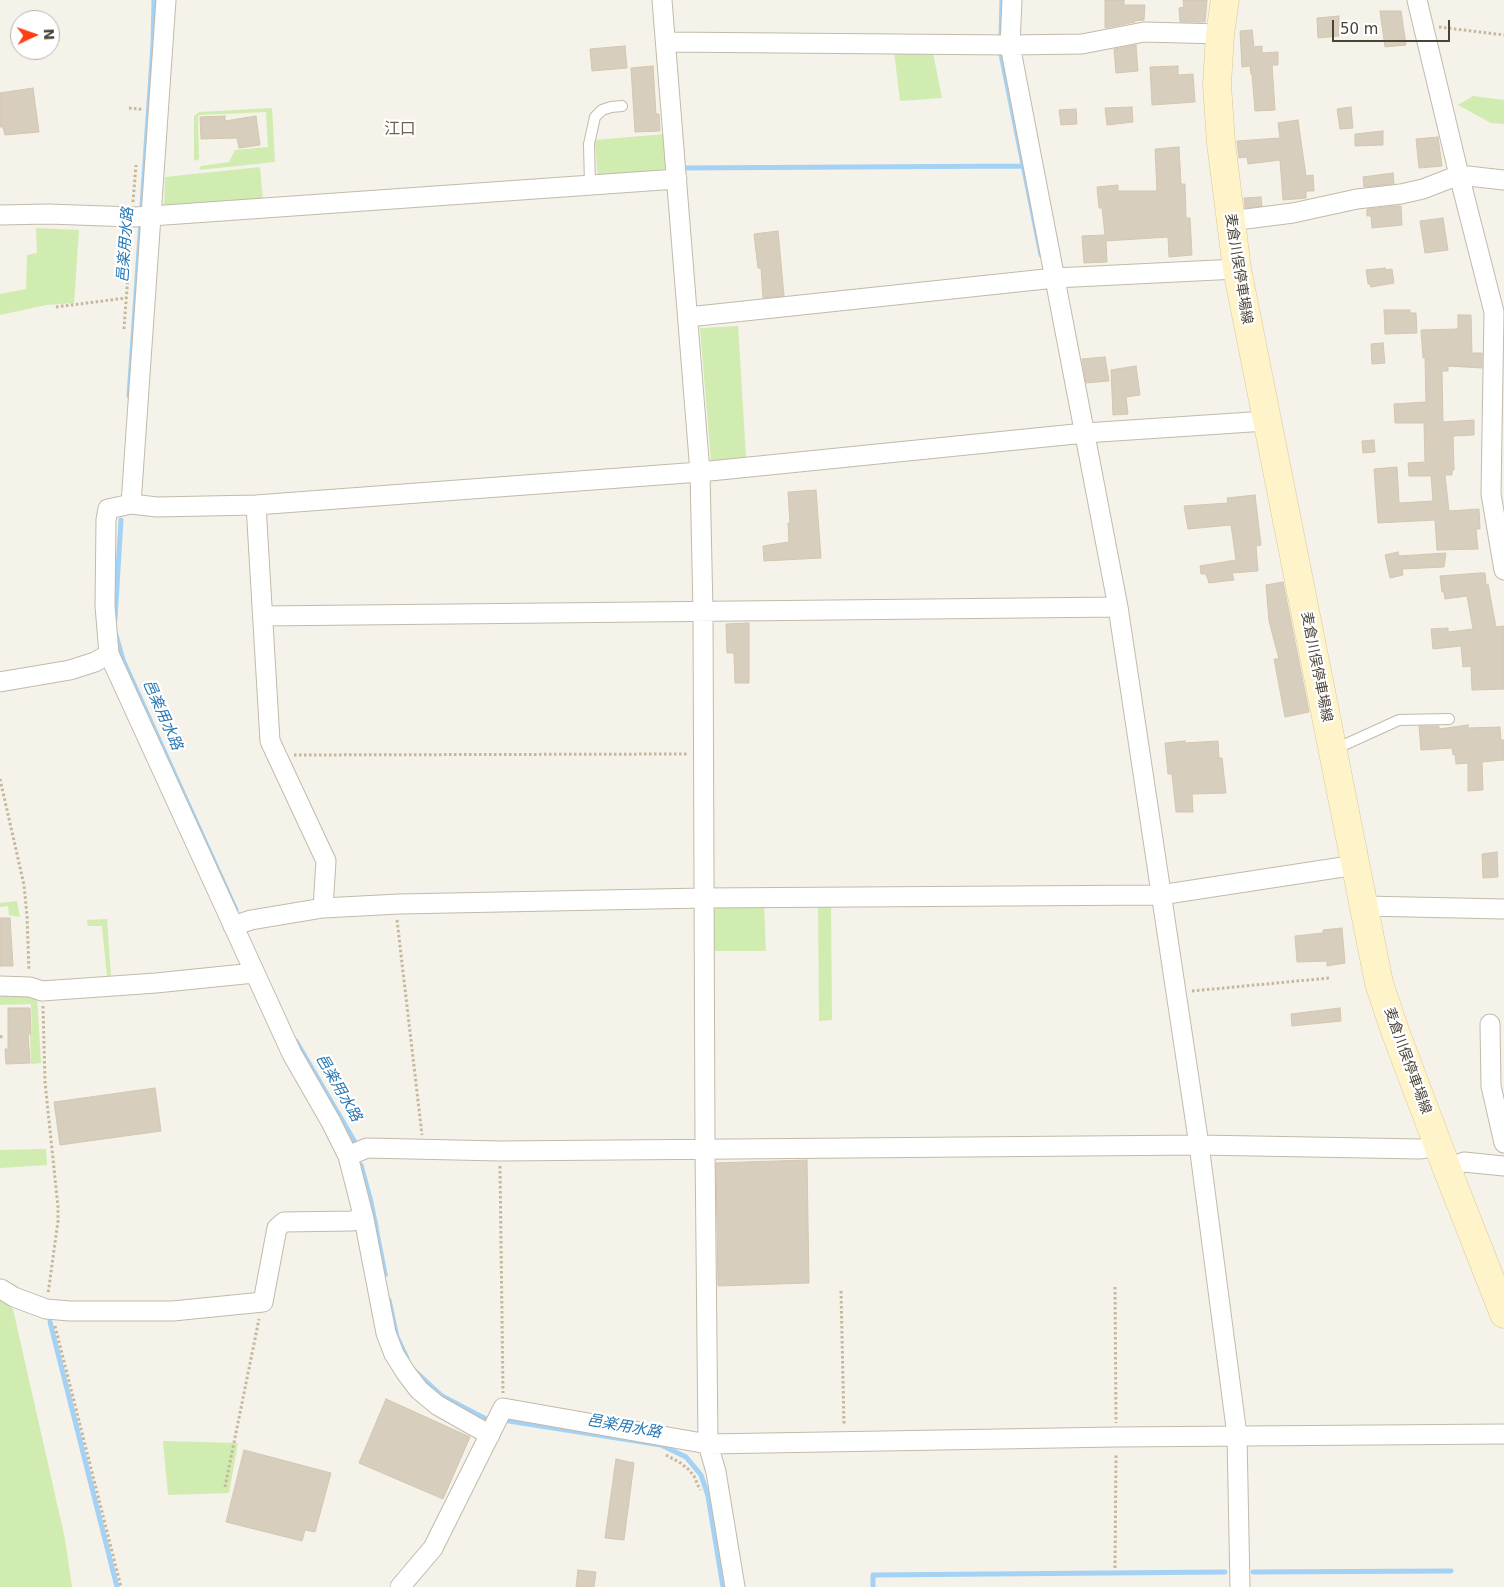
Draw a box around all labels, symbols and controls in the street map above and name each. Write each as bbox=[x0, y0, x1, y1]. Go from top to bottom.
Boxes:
north arrow bbox=[10, 10, 60, 60]
scale bar bbox=[1334, 10, 1452, 42]
text: 50 m bbox=[1340, 20, 1378, 38]
text: N bbox=[41, 28, 57, 41]
district label: 江口 bbox=[384, 120, 416, 140]
water label: 邑楽用水路 bbox=[114, 207, 138, 283]
street label: 麦倉川俣停車場線 bbox=[1221, 212, 1255, 326]
street label: 麦倉川俣停車場線 bbox=[1297, 610, 1335, 724]
water label: 邑楽用水路 bbox=[139, 677, 185, 753]
street label: 麦倉川俣停車場線 bbox=[1380, 1006, 1434, 1116]
water label: 邑楽用水路 bbox=[311, 1051, 365, 1125]
water label: 邑楽用水路 bbox=[586, 1412, 662, 1442]

